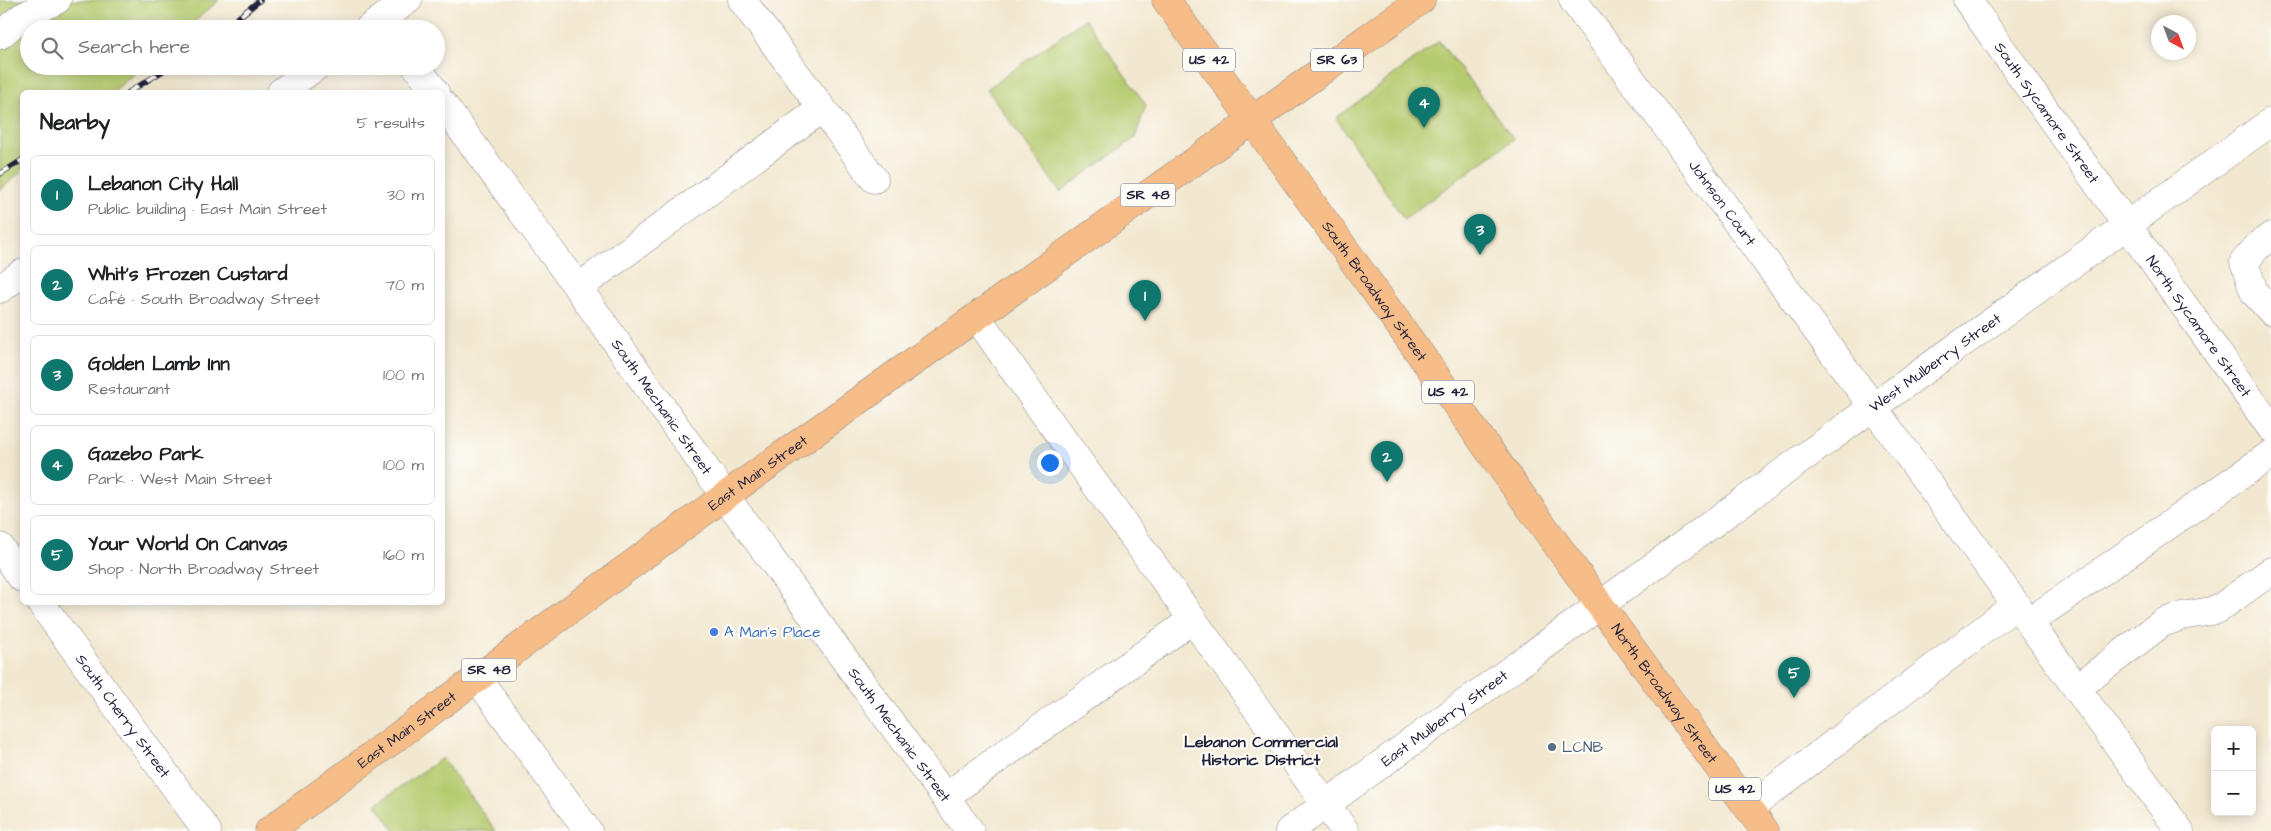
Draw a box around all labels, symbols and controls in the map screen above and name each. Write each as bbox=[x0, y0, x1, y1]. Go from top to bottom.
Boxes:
north arrow bbox=[2151, 15, 2196, 60]
search box bbox=[20, 20, 445, 75]
icon: search bbox=[38, 34, 66, 62]
text: Search here bbox=[78, 34, 190, 61]
street label: South Sycamore Street bbox=[1989, 37, 2104, 188]
road number: US 42 bbox=[1183, 48, 1235, 72]
road number: SR 63 bbox=[1311, 48, 1363, 72]
pin: 4 bbox=[1408, 87, 1440, 128]
text: Nearby bbox=[40, 108, 110, 137]
text: 5 results bbox=[357, 112, 425, 134]
street label: Johnson Court bbox=[1684, 156, 1761, 250]
text: Lebanon City Hall bbox=[88, 171, 238, 198]
text: 1 bbox=[56, 184, 58, 206]
text: 30 m bbox=[387, 184, 424, 206]
road number: SR 48 bbox=[1120, 184, 1176, 206]
text: Public building · East Main Street bbox=[88, 198, 327, 220]
pin: 3 bbox=[1464, 214, 1496, 255]
street label: South Broadway Street bbox=[1317, 216, 1432, 365]
street label: North Sycamore Street bbox=[2141, 251, 2256, 401]
text: Whit's Frozen Custard bbox=[88, 261, 287, 288]
text: 2 bbox=[52, 274, 62, 296]
text: 70 m bbox=[385, 274, 424, 296]
pin: 1 bbox=[1129, 280, 1161, 321]
text: Café · South Broadway Street bbox=[88, 288, 320, 310]
street label: West Mulberry Street bbox=[1865, 308, 2005, 417]
street label: South Mechanic Street bbox=[607, 335, 717, 479]
text: Golden Lamb Inn bbox=[88, 351, 230, 378]
text: 3 bbox=[53, 364, 61, 386]
text: 100 m bbox=[383, 364, 424, 386]
text: Restaurant bbox=[88, 378, 170, 400]
road number: US 42 bbox=[1422, 381, 1474, 404]
street label: East Main Street bbox=[703, 430, 812, 516]
text: Gazebo Park bbox=[88, 441, 203, 468]
pin: 2 bbox=[1371, 441, 1403, 482]
your location bbox=[1037, 450, 1063, 476]
text: 4 bbox=[52, 454, 62, 476]
text: 100 m bbox=[383, 454, 424, 476]
text: Park · West Main Street bbox=[88, 468, 272, 490]
text: Your World On Canvas bbox=[88, 531, 287, 558]
text: 5 bbox=[51, 544, 63, 566]
text: 160 m bbox=[383, 544, 424, 566]
text: Shop · North Broadway Street bbox=[88, 558, 319, 580]
street label: North Broadway Street bbox=[1606, 619, 1723, 768]
place label: A Man's Place bbox=[724, 622, 820, 643]
marker: A Man's Place bbox=[708, 626, 720, 638]
street label: South Cherry Street bbox=[71, 650, 175, 782]
pin: 5 bbox=[1778, 657, 1810, 698]
road number: SR 48 bbox=[462, 658, 516, 682]
street label: South Mechanic Street bbox=[843, 663, 956, 806]
street label: East Mulberry Street bbox=[1377, 665, 1512, 771]
street label: East Main Street bbox=[353, 686, 461, 773]
map controls bbox=[2211, 726, 2256, 816]
button: + bbox=[2211, 726, 2256, 771]
district label: Lebanon Commercial Historic District bbox=[1184, 731, 1339, 771]
place label: LCNB bbox=[1562, 737, 1603, 758]
marker: LCNB bbox=[1546, 741, 1558, 753]
button: − bbox=[2211, 771, 2256, 816]
road number: US 42 bbox=[1709, 778, 1761, 801]

